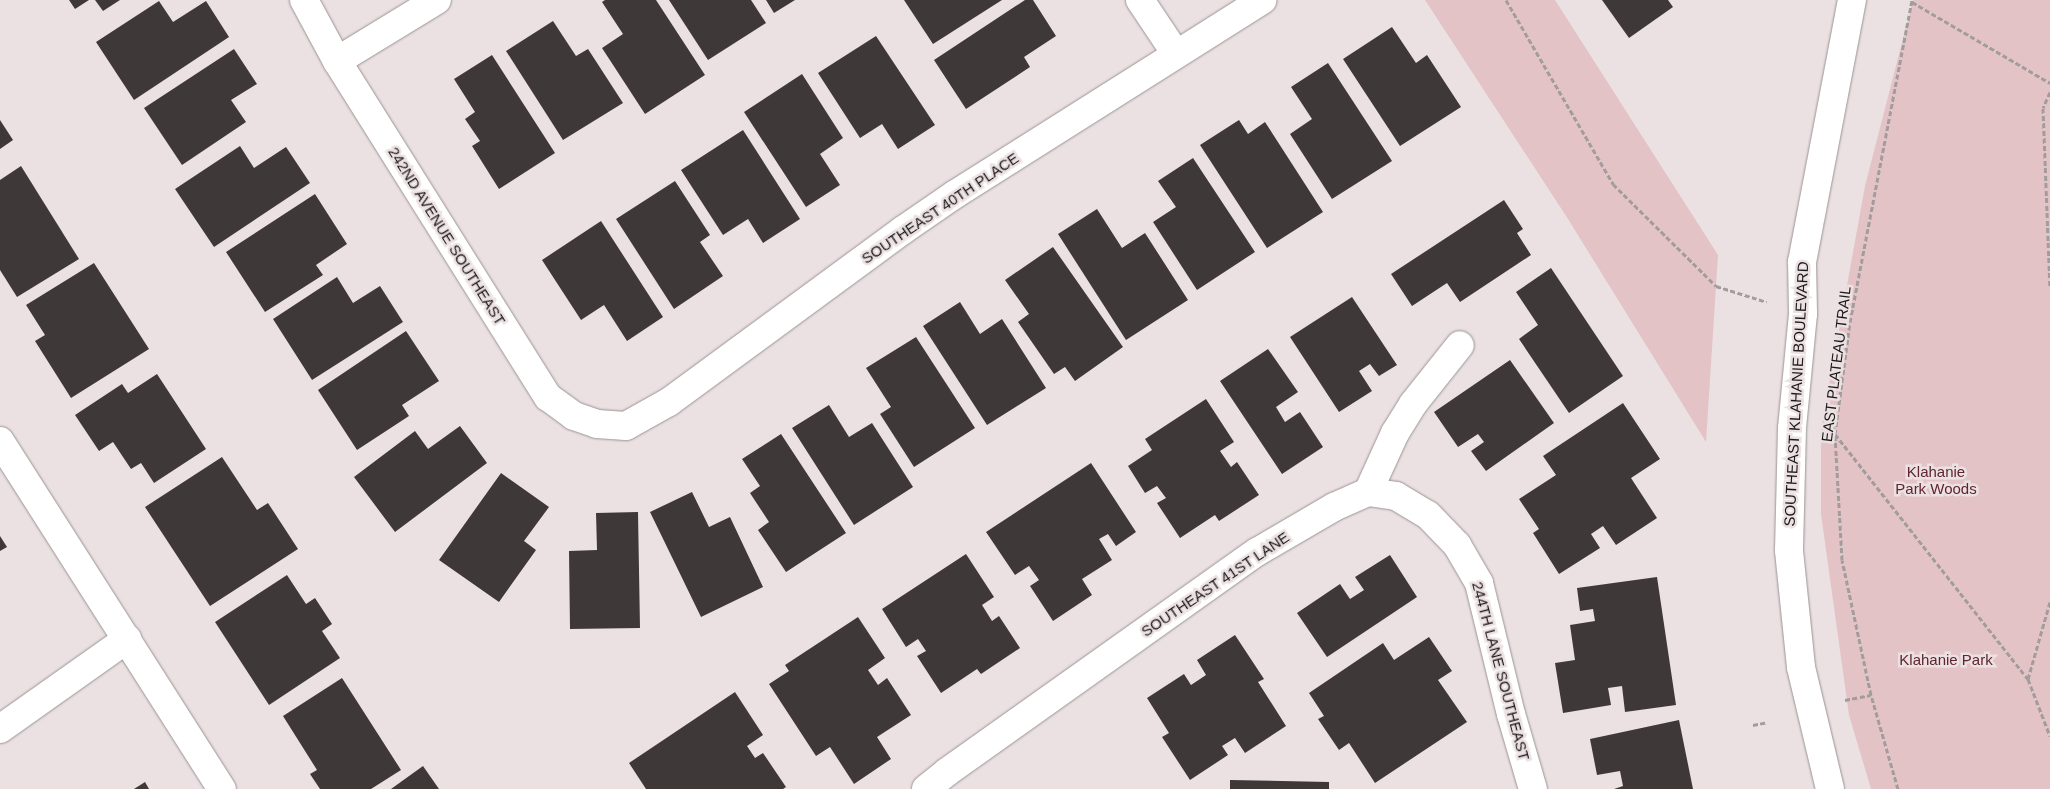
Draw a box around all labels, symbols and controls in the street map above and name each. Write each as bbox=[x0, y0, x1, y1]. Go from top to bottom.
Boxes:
street label: 242ND AVENUE SOUTHEAST bbox=[384, 143, 510, 329]
street label: SOUTHEAST 40TH PLACE bbox=[858, 149, 1022, 267]
street label: SOUTHEAST KLAHANIE BOULEVARD bbox=[1780, 261, 1812, 527]
street label: EAST PLATEAU TRAIL bbox=[1817, 285, 1855, 443]
park label: Klahanie Park Woods bbox=[1895, 462, 1977, 497]
street label: SOUTHEAST 41ST LANE bbox=[1137, 528, 1293, 640]
street label: 244TH LANE SOUTHEAST bbox=[1468, 580, 1534, 762]
park label: Klahanie Park bbox=[1899, 651, 1993, 669]

